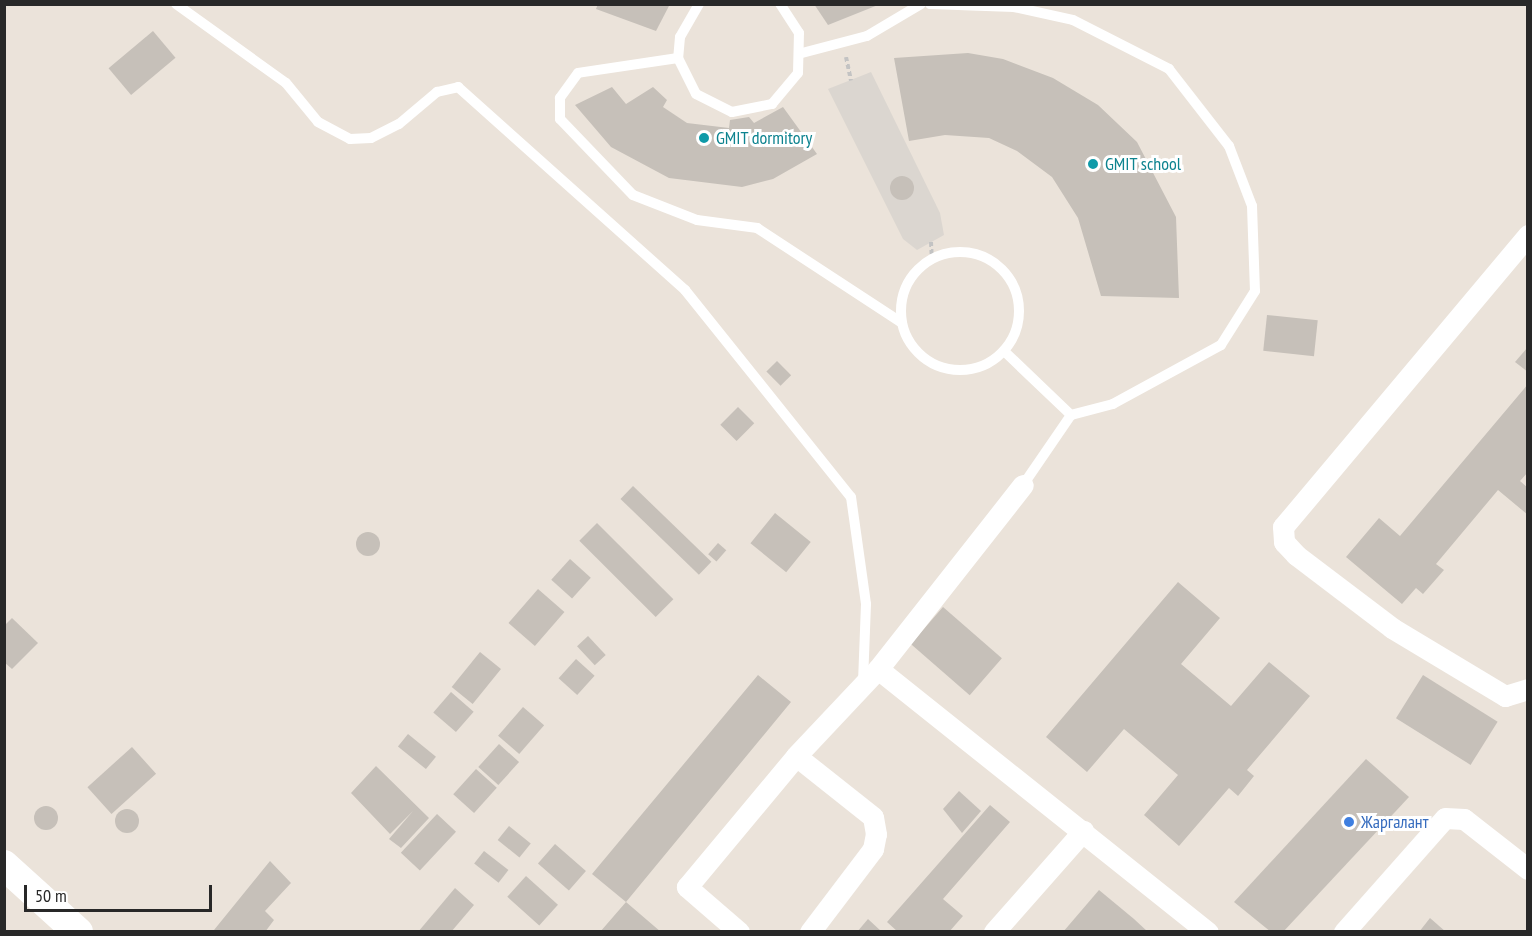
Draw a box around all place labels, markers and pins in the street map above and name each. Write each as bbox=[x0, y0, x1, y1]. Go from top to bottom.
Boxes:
place label: GMIT dormitory bbox=[716, 127, 813, 149]
marker: GMIT dormitory bbox=[697, 131, 711, 145]
place label: GMIT school bbox=[1105, 153, 1182, 175]
marker: GMIT school bbox=[1086, 157, 1100, 171]
place label: Жаргалант bbox=[1361, 811, 1428, 833]
marker: Жаргалант bbox=[1342, 815, 1356, 829]

